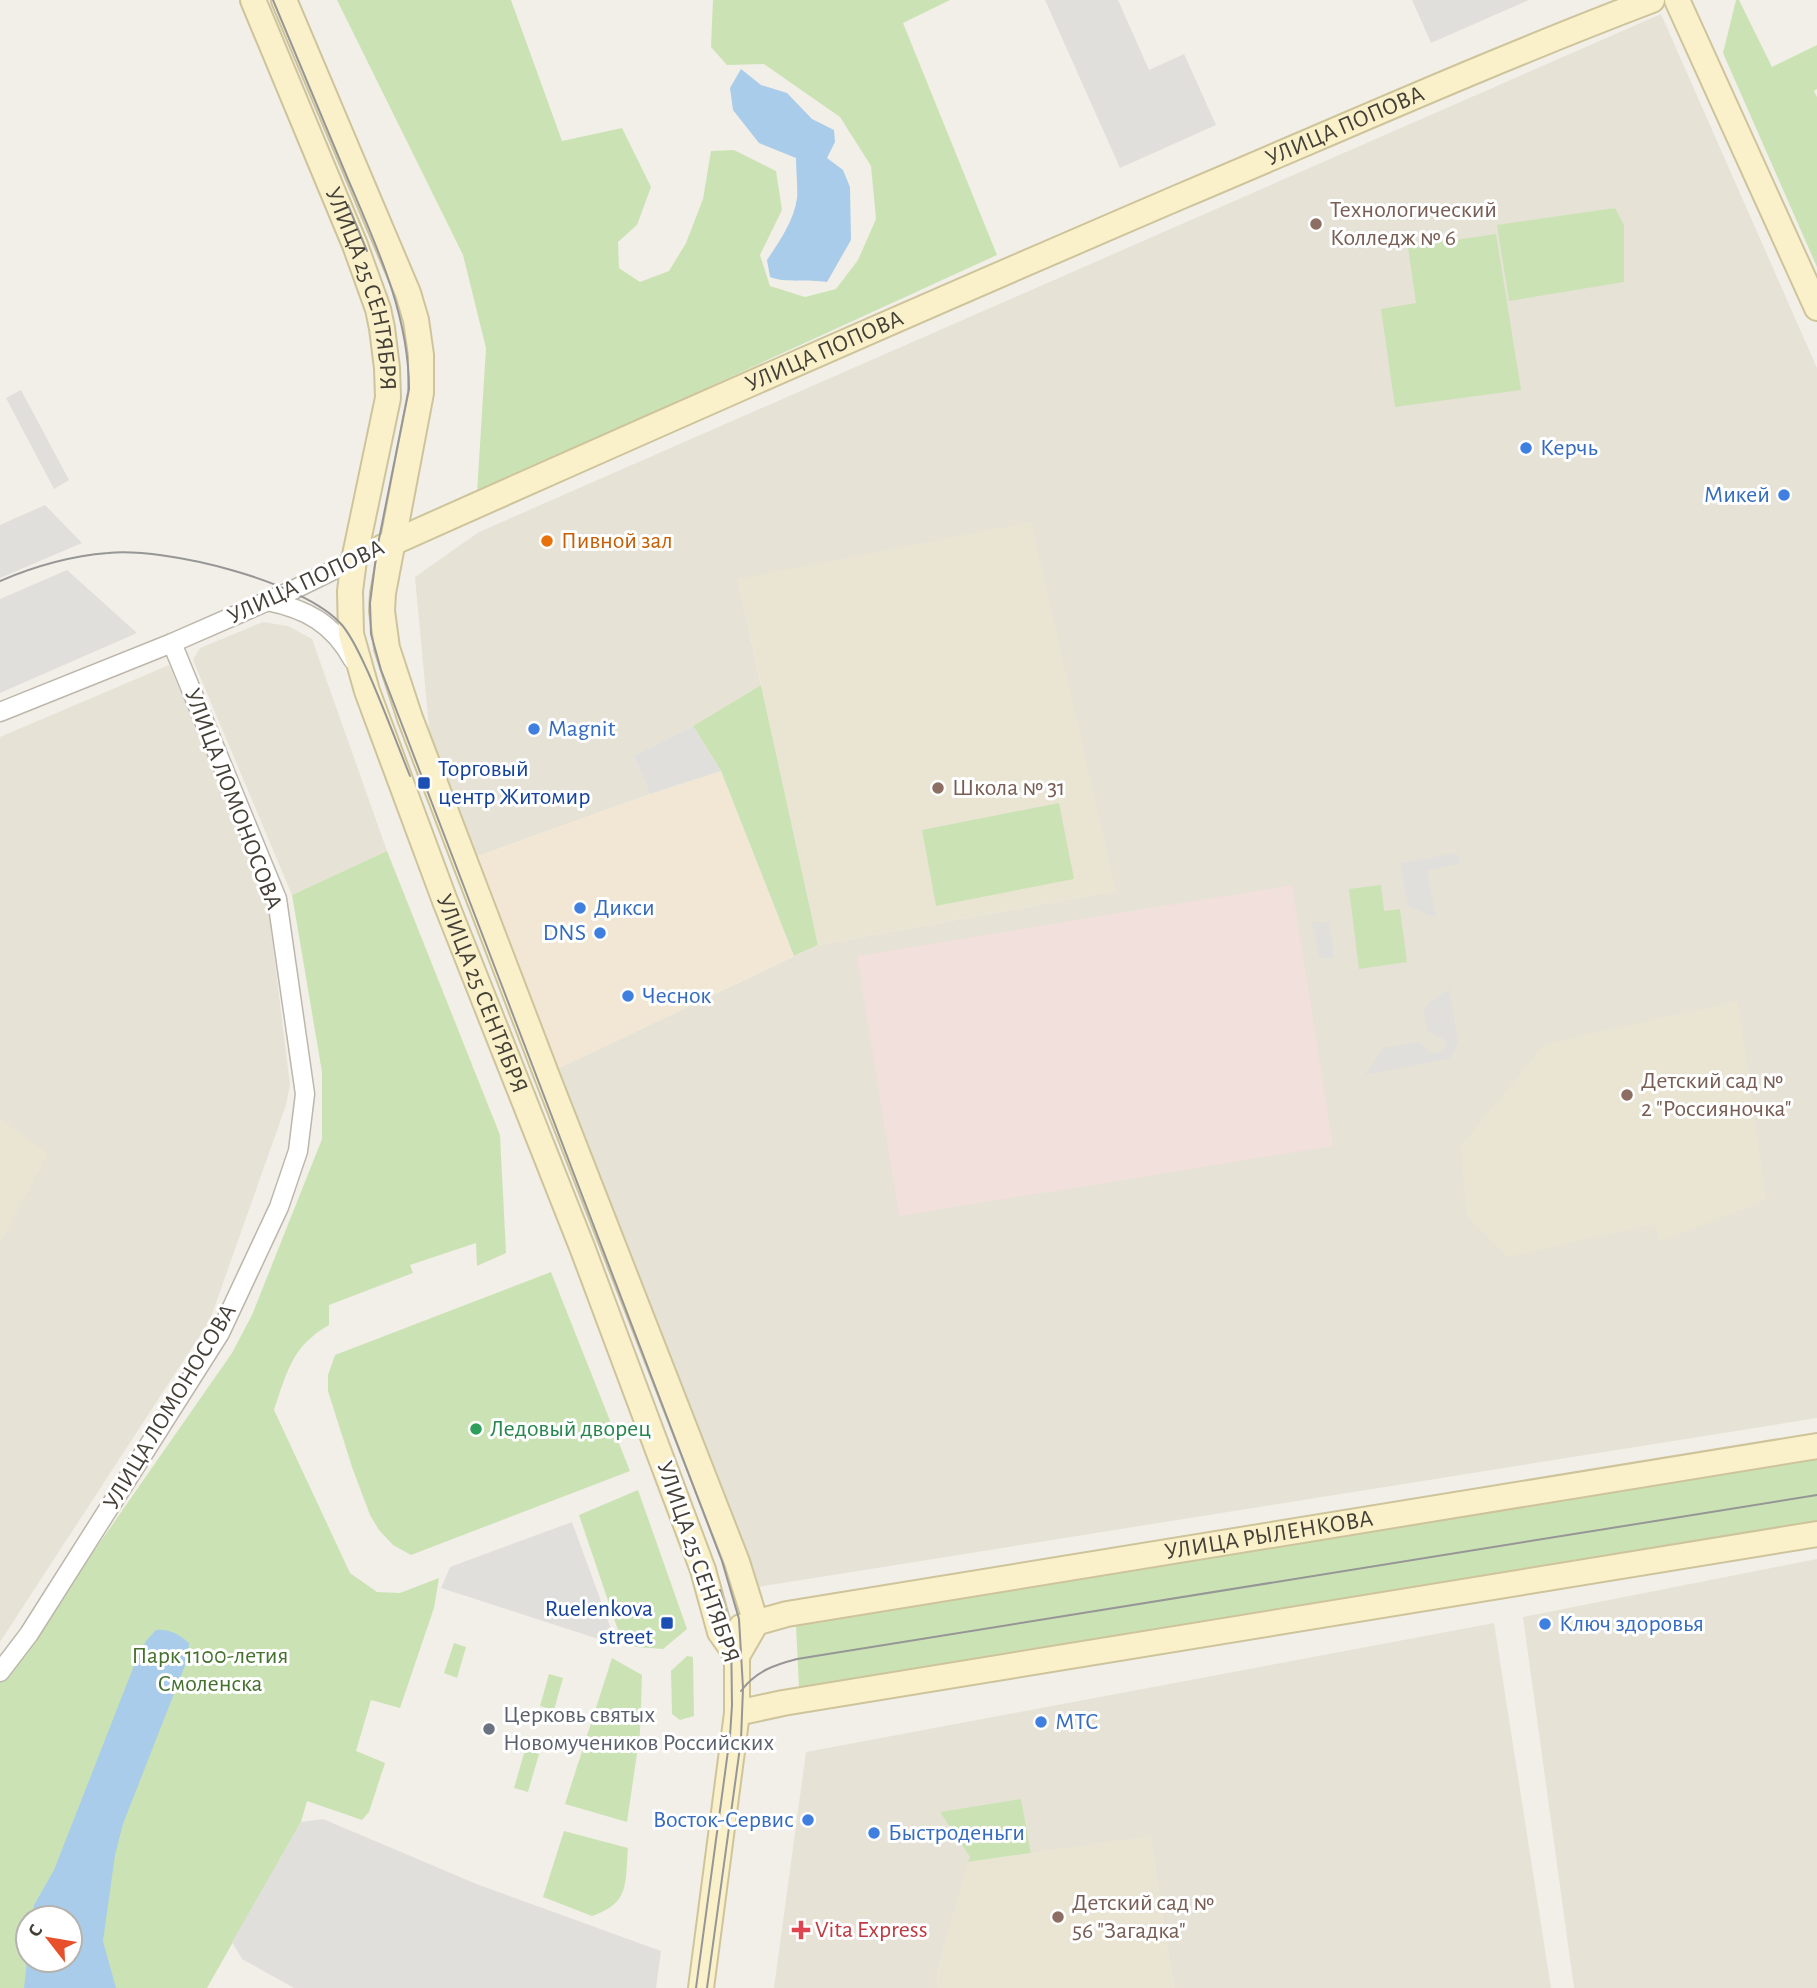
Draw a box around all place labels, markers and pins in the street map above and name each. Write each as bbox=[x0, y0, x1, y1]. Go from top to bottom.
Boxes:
place label: Технологический Колледж № 6 bbox=[1330, 198, 1497, 250]
marker: Технологический Колледж № 6 bbox=[1308, 216, 1324, 232]
place label: Керчь bbox=[1540, 436, 1598, 460]
marker: Керчь bbox=[1518, 440, 1534, 456]
place label: Микей bbox=[1704, 483, 1770, 507]
marker: Микей bbox=[1776, 487, 1792, 503]
place label: Пивной зал bbox=[561, 529, 673, 553]
marker: Пивной зал bbox=[539, 533, 555, 549]
place label: Magnit bbox=[548, 717, 616, 741]
marker: Magnit bbox=[526, 721, 542, 737]
place label: Торговый центр Житомир bbox=[438, 757, 591, 809]
marker: Торговый центр Житомир bbox=[416, 775, 432, 791]
place label: Школа № 31 bbox=[952, 776, 1065, 800]
marker: Школа № 31 bbox=[930, 780, 946, 796]
place label: Дикси bbox=[594, 896, 655, 920]
marker: Дикси bbox=[572, 900, 588, 916]
place label: DNS bbox=[543, 921, 586, 945]
marker: DNS bbox=[592, 925, 608, 941]
place label: Чеснок bbox=[642, 984, 711, 1008]
marker: Чеснок bbox=[620, 988, 636, 1004]
place label: Детский сад № 2 "Россияночка" bbox=[1641, 1069, 1792, 1121]
marker: Детский сад № 2 "Россияночка" bbox=[1619, 1087, 1635, 1103]
place label: Ледовый дворец bbox=[490, 1417, 651, 1441]
marker: Ледовый дворец bbox=[468, 1421, 484, 1437]
place label: Ruelenkova street bbox=[545, 1597, 653, 1649]
place label: Ключ здоровья bbox=[1559, 1612, 1704, 1636]
marker: Ruelenkova street bbox=[659, 1615, 675, 1631]
marker: Ключ здоровья bbox=[1537, 1616, 1553, 1632]
place label: Церковь святых Новомучеников Российских bbox=[503, 1703, 774, 1755]
place label: МТС bbox=[1055, 1710, 1099, 1734]
marker: МТС bbox=[1033, 1714, 1049, 1730]
marker: Церковь святых Новомучеников Российских bbox=[481, 1721, 497, 1737]
place label: Восток-Сервис bbox=[653, 1808, 794, 1832]
marker: Восток-Сервис bbox=[800, 1812, 816, 1828]
place label: Быстроденьги bbox=[888, 1821, 1025, 1845]
marker: Быстроденьги bbox=[866, 1825, 882, 1841]
place label: Детский сад № 56 "Загадка" bbox=[1072, 1891, 1214, 1943]
marker: Детский сад № 56 "Загадка" bbox=[1050, 1909, 1066, 1925]
place label: Vita Express bbox=[815, 1918, 928, 1942]
marker: Vita Express bbox=[793, 1922, 809, 1938]

